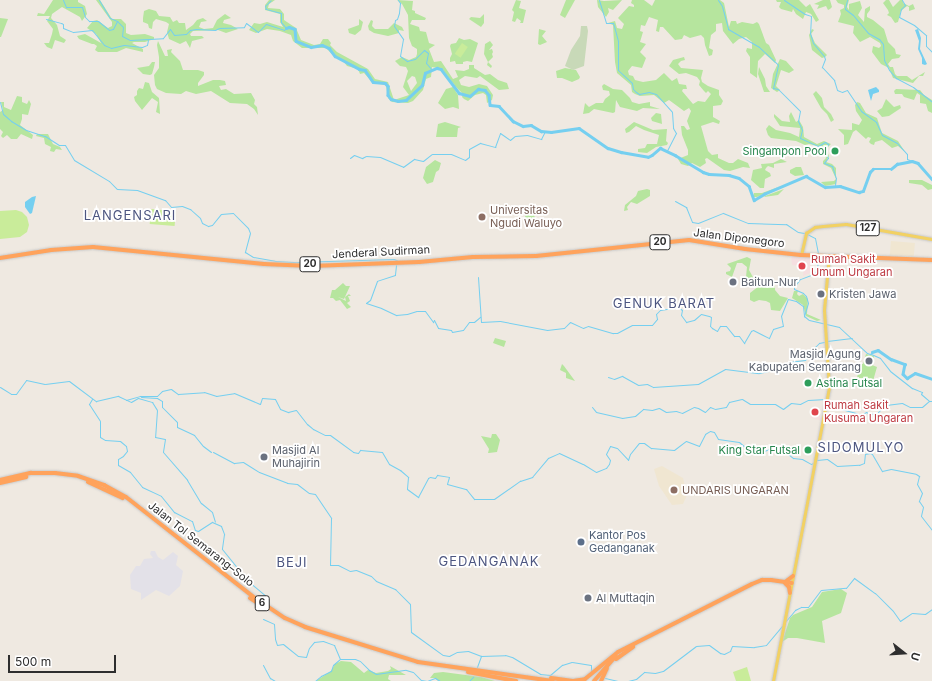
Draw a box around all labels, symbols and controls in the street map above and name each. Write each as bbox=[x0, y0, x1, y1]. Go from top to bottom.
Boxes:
place label: Singampon Pool bbox=[742, 144, 827, 158]
marker: Singampon Pool bbox=[830, 146, 840, 156]
place label: Universitas Ngudi Waluyo bbox=[490, 204, 562, 230]
district label: LANGENSARI bbox=[84, 207, 176, 223]
marker: Universitas Ngudi Waluyo bbox=[477, 212, 487, 222]
road number: 127 bbox=[855, 220, 881, 236]
street label: Jalan Diponegoro bbox=[693, 226, 785, 250]
road number: 20 bbox=[649, 234, 671, 250]
street label: Jenderal Sudirman bbox=[332, 243, 430, 261]
place label: Rumah Sakit Umum Ungaran bbox=[811, 253, 892, 279]
road number: 20 bbox=[299, 256, 321, 272]
marker: Rumah Sakit Umum Ungaran bbox=[796, 260, 808, 272]
place label: Baitun-Nur bbox=[741, 275, 798, 289]
marker: Baitun-Nur bbox=[728, 277, 738, 287]
place label: Kristen Jawa bbox=[829, 287, 896, 301]
marker: Kristen Jawa bbox=[816, 289, 826, 299]
district label: GENUK BARAT bbox=[613, 295, 715, 311]
place label: Masjid Agung Kabupaten Semarang bbox=[749, 348, 861, 374]
marker: Masjid Agung Kabupaten Semarang bbox=[864, 356, 874, 366]
place label: Astina Futsal bbox=[816, 376, 882, 390]
marker: Astina Futsal bbox=[803, 378, 813, 388]
place label: Rumah Sakit Kusuma Ungaran bbox=[824, 399, 913, 425]
marker: Rumah Sakit Kusuma Ungaran bbox=[809, 406, 821, 418]
district label: SIDOMULYO bbox=[818, 439, 904, 455]
place label: King Star Futsal bbox=[719, 443, 800, 457]
place label: Masjid Al Muhajirin bbox=[272, 444, 320, 470]
marker: King Star Futsal bbox=[803, 445, 813, 455]
marker: Masjid Al Muhajirin bbox=[259, 452, 269, 462]
place label: UNDARIS UNGARAN bbox=[682, 483, 789, 497]
marker: UNDARIS UNGARAN bbox=[669, 485, 679, 495]
street label: Jalan Tol Semarang–Solo bbox=[145, 499, 257, 589]
place label: Kantor Pos Gedanganak bbox=[589, 529, 655, 555]
marker: Kantor Pos Gedanganak bbox=[576, 537, 586, 547]
district label: GEDANGANAK bbox=[438, 553, 540, 569]
district label: BEJI bbox=[276, 554, 308, 570]
place label: Al Muttaqin bbox=[596, 591, 655, 605]
marker: Al Muttaqin bbox=[583, 593, 593, 603]
road number: 6 bbox=[254, 595, 270, 611]
north arrow bbox=[884, 633, 924, 673]
scale bar bbox=[10, 647, 118, 673]
text: U bbox=[908, 651, 923, 662]
text: 500 m bbox=[15, 654, 51, 669]

